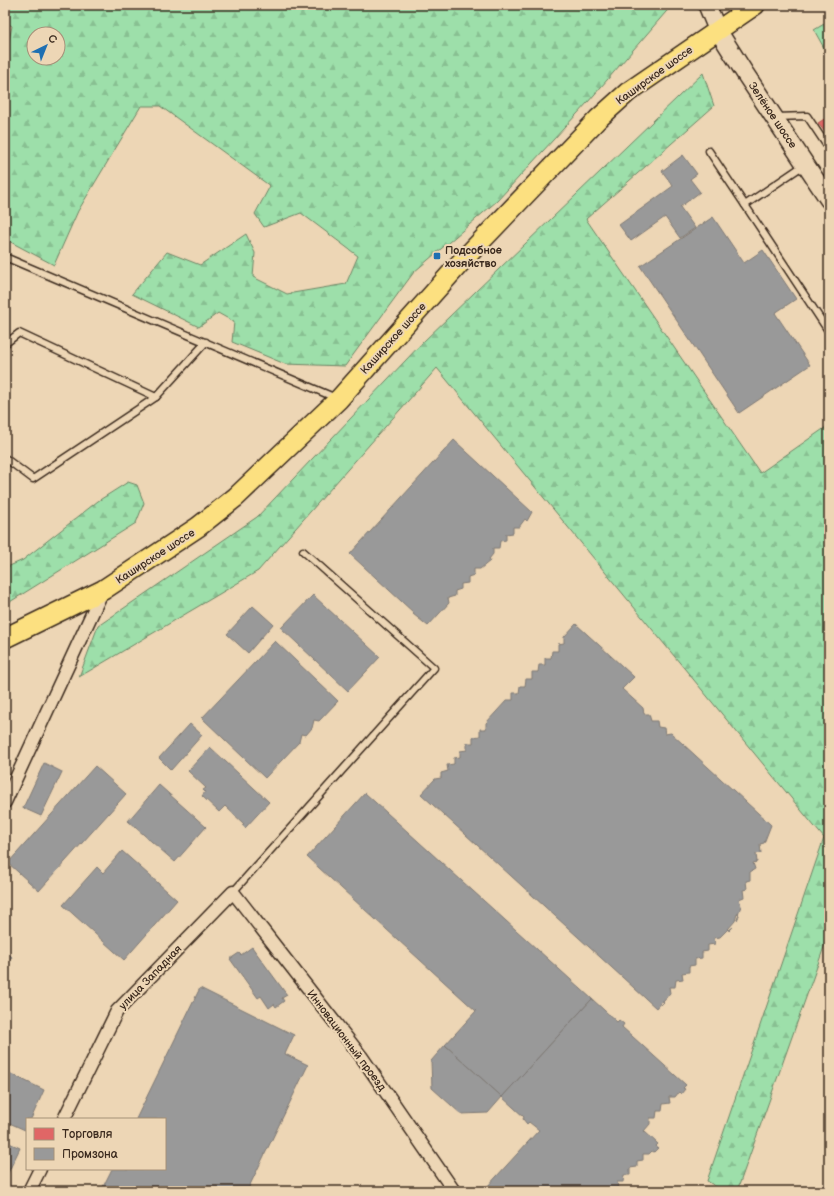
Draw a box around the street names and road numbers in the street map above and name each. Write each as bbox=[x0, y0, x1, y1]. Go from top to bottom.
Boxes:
street label: Каширское шоссе bbox=[613, 43, 695, 108]
street label: Зелёное шоссе bbox=[746, 80, 800, 151]
street label: Каширское шоссе bbox=[358, 300, 429, 377]
street label: Каширское шоссе bbox=[113, 526, 197, 587]
street label: улица Западная bbox=[116, 942, 184, 1012]
street label: Инновационный проезд bbox=[304, 987, 389, 1094]

